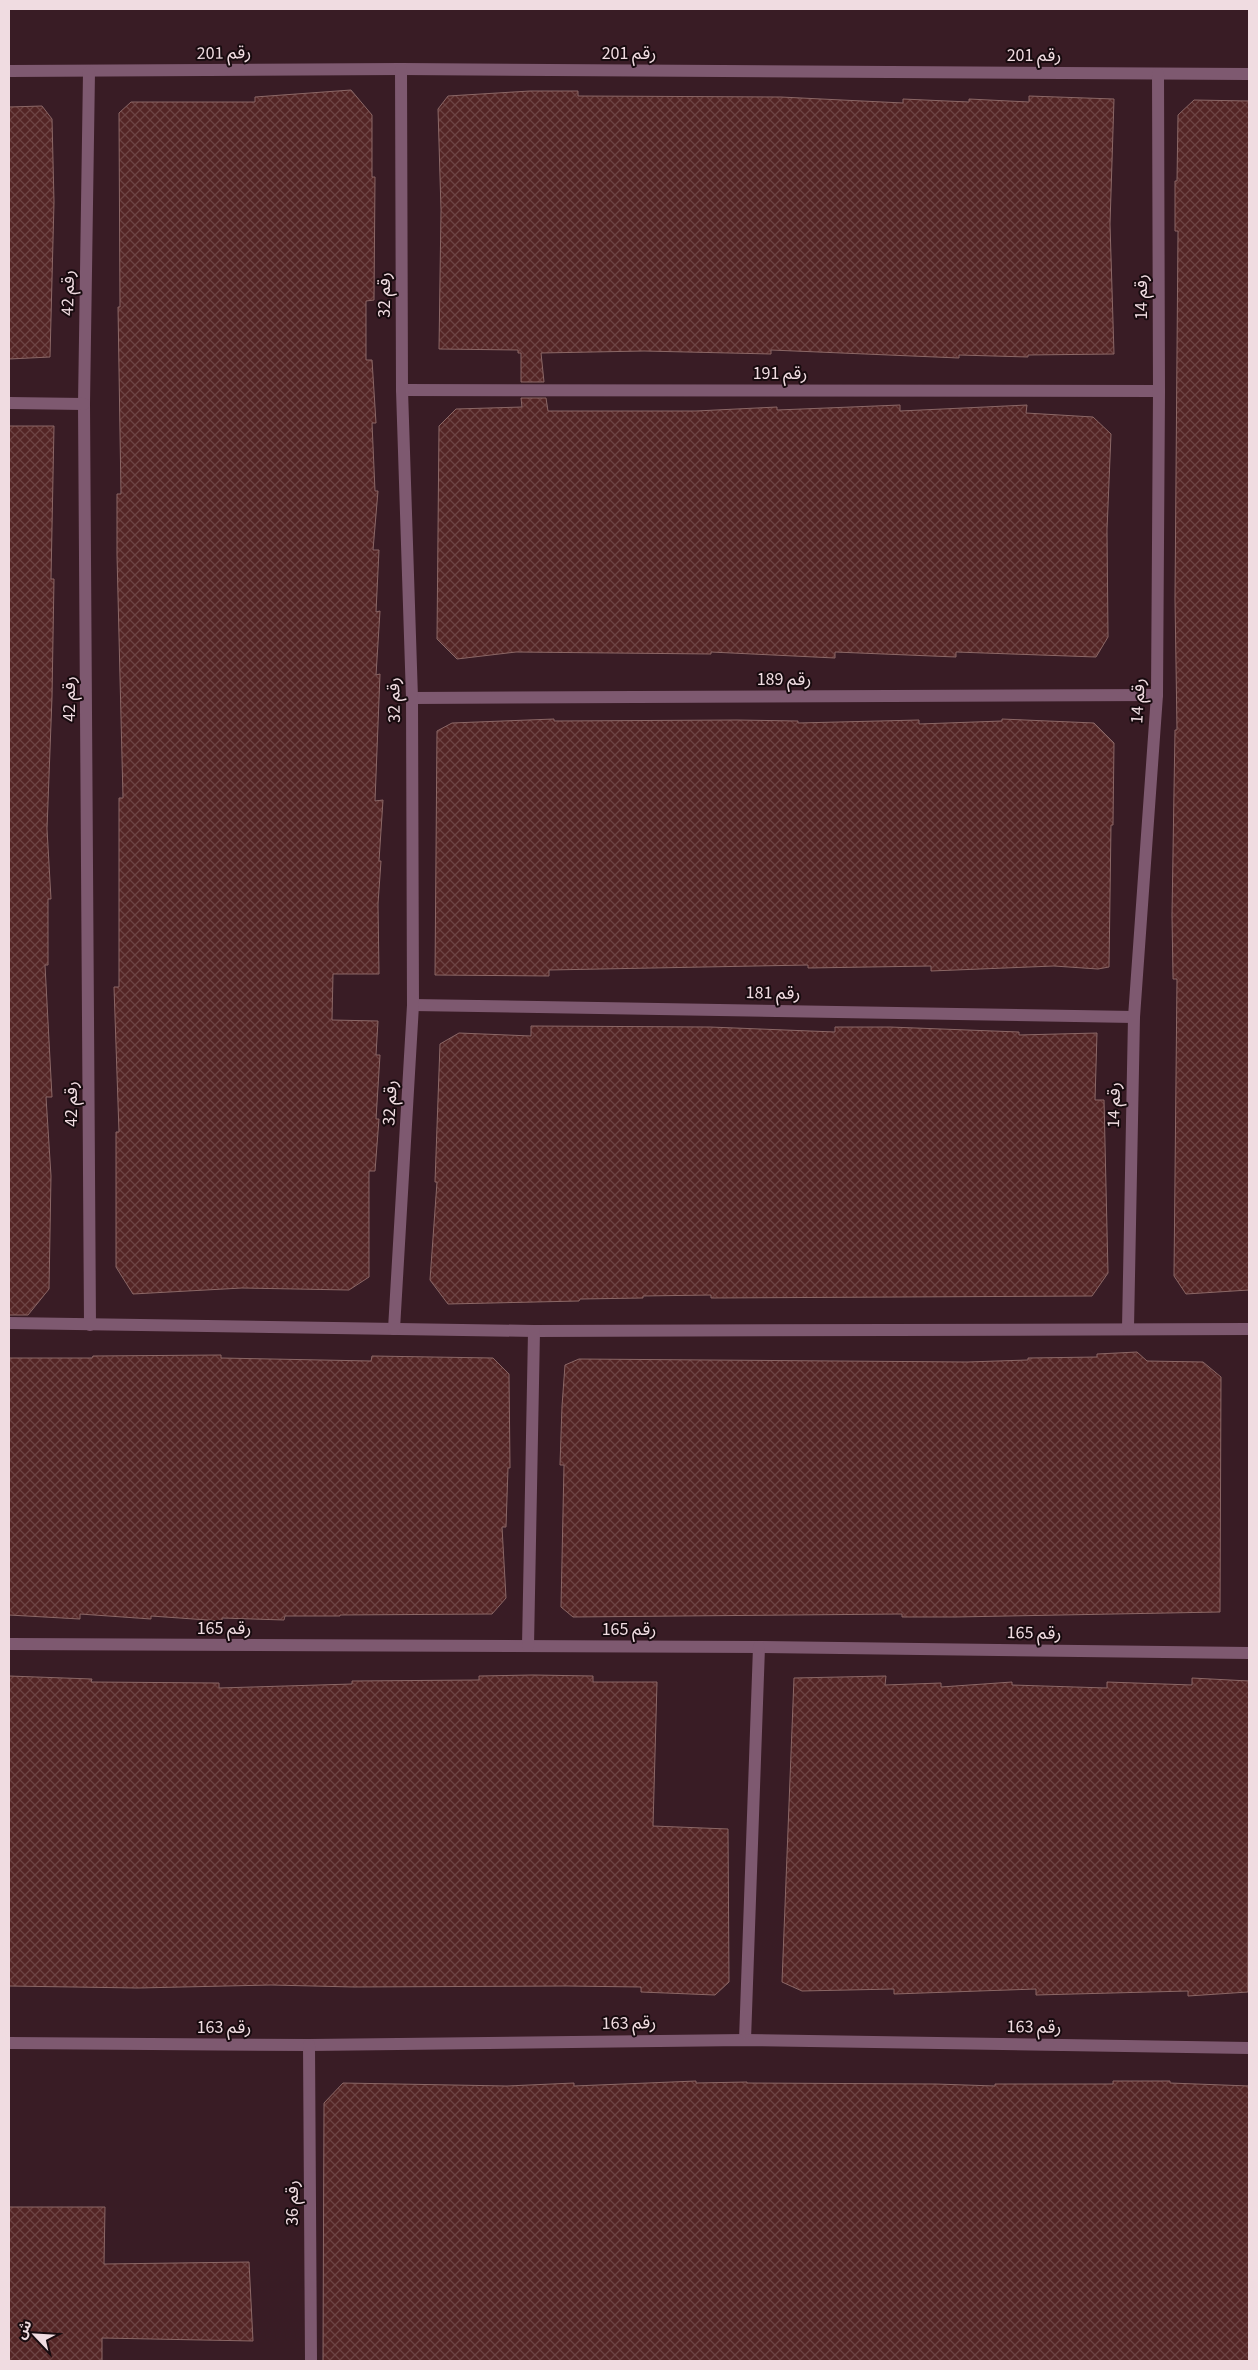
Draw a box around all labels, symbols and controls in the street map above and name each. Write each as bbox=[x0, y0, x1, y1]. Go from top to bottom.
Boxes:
street label: رقم 201 bbox=[196, 40, 252, 66]
street label: رقم 201 bbox=[602, 41, 656, 66]
street label: رقم 201 bbox=[1007, 43, 1061, 68]
street label: رقم 42 bbox=[55, 270, 81, 316]
street label: رقم 32 bbox=[372, 272, 397, 318]
street label: رقم 14 bbox=[1129, 274, 1154, 320]
street label: رقم 191 bbox=[753, 361, 807, 386]
street label: رقم 189 bbox=[757, 667, 811, 692]
street label: رقم 42 bbox=[57, 676, 82, 722]
street label: رقم 32 bbox=[381, 677, 407, 723]
street label: رقم 14 bbox=[1124, 678, 1152, 724]
street label: رقم 181 bbox=[745, 980, 801, 1006]
street label: رقم 32 bbox=[376, 1080, 404, 1126]
street label: رقم 42 bbox=[59, 1081, 84, 1127]
street label: رقم 14 bbox=[1101, 1082, 1127, 1128]
street label: رقم 165 bbox=[197, 1616, 251, 1641]
street label: رقم 165 bbox=[602, 1617, 656, 1642]
street label: رقم 165 bbox=[1006, 1620, 1062, 1646]
street label: رقم 163 bbox=[601, 2010, 657, 2036]
street label: رقم 163 bbox=[1006, 2014, 1062, 2040]
street label: رقم 163 bbox=[197, 2015, 251, 2040]
street label: رقم 36 bbox=[280, 2180, 305, 2226]
north arrow bbox=[10, 2310, 60, 2360]
text: ش bbox=[11, 2317, 37, 2343]

